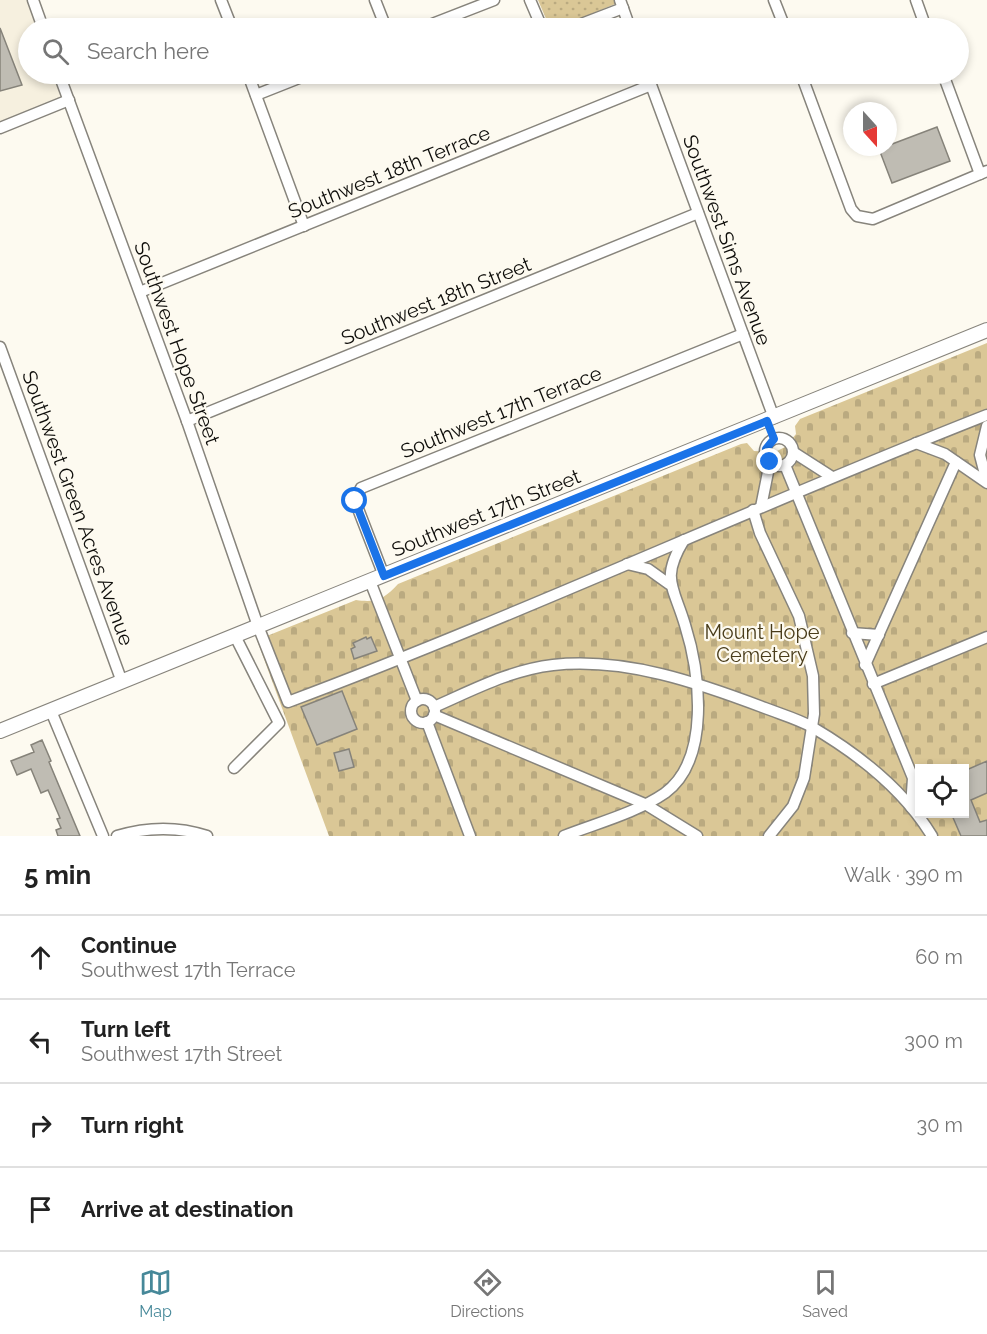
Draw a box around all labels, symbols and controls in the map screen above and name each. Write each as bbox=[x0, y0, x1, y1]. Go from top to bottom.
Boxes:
search box bbox=[18, 18, 969, 84]
icon: search bbox=[39, 35, 72, 68]
text: Search here bbox=[87, 38, 209, 64]
north arrow bbox=[843, 102, 897, 156]
street label: Southwest 18th Terrace bbox=[285, 120, 494, 224]
street label: Southwest Sims Avenue bbox=[678, 131, 776, 349]
street label: Southwest Hope Street bbox=[129, 238, 225, 448]
street label: Southwest 18th Street bbox=[338, 252, 535, 350]
street label: Southwest 17th Terrace bbox=[397, 361, 605, 463]
street label: Southwest Green Acres Avenue bbox=[17, 367, 139, 649]
route end bbox=[756, 448, 782, 474]
street label: Southwest 17th Street bbox=[388, 464, 584, 562]
route start bbox=[341, 487, 367, 513]
park label: Mount Hope Cemetery bbox=[704, 620, 820, 667]
map controls bbox=[915, 764, 969, 818]
button: locate bbox=[915, 764, 969, 818]
text: 5 min bbox=[24, 860, 91, 890]
text: Walk · 390 m bbox=[844, 863, 963, 887]
text: Continue bbox=[81, 932, 177, 958]
icon: ahead bbox=[24, 941, 57, 974]
text: 60 m bbox=[915, 945, 963, 969]
text: Southwest 17th Terrace bbox=[81, 958, 295, 982]
text: Turn left bbox=[81, 1016, 171, 1042]
icon: left bbox=[24, 1025, 57, 1058]
text: 300 m bbox=[904, 1029, 963, 1053]
text: Southwest 17th Street bbox=[81, 1042, 282, 1066]
icon: right bbox=[24, 1109, 57, 1142]
text: Turn right bbox=[81, 1112, 184, 1138]
text: 30 m bbox=[917, 1113, 963, 1137]
icon: arrive bbox=[24, 1193, 57, 1226]
text: Arrive at destination bbox=[81, 1196, 294, 1222]
tab: Map bbox=[139, 1266, 172, 1321]
tab: Directions bbox=[450, 1266, 524, 1321]
tab: Saved bbox=[802, 1266, 848, 1321]

